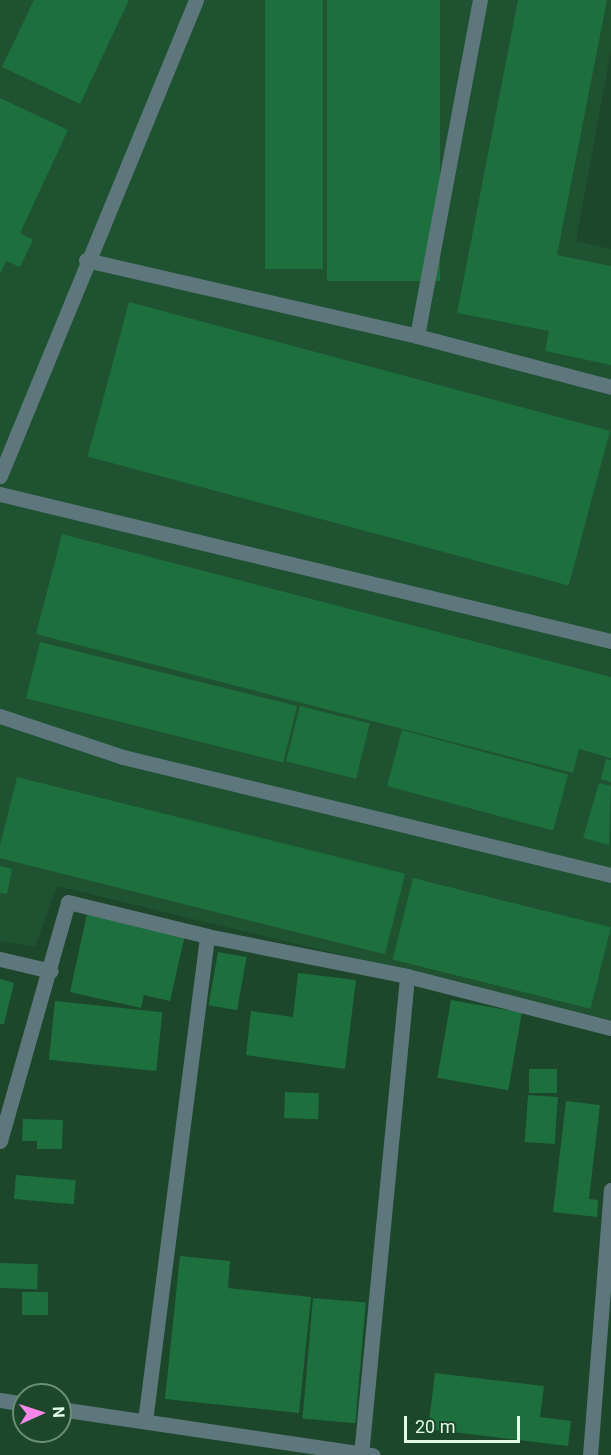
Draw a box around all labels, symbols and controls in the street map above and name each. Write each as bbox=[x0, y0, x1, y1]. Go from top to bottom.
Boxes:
north arrow bbox=[12, 1383, 72, 1443]
scale bar bbox=[407, 1404, 522, 1442]
text: N bbox=[49, 1406, 68, 1418]
text: 20 m bbox=[415, 1416, 455, 1437]

